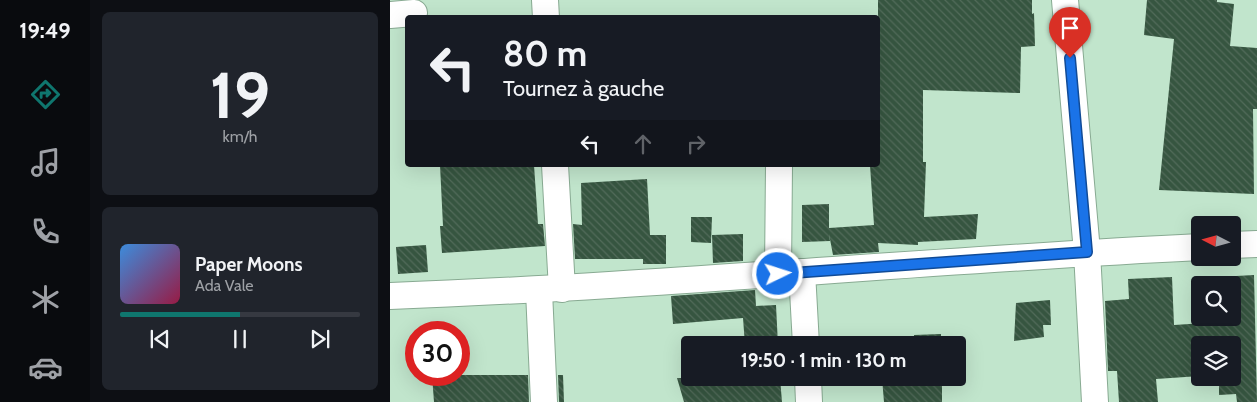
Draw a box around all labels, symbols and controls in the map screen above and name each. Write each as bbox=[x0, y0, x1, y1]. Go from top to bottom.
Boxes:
pin bbox=[1049, 7, 1091, 58]
icon: arrive bbox=[1056, 14, 1084, 42]
text: 19:49 bbox=[19, 17, 71, 44]
text: 80 m bbox=[503, 32, 587, 75]
icon: left bbox=[420, 35, 485, 100]
text: 19 bbox=[210, 55, 270, 134]
text: Tournez à gauche bbox=[503, 75, 664, 102]
icon: directions bbox=[28, 77, 63, 112]
text: km/h bbox=[222, 127, 258, 146]
icon: left bbox=[576, 130, 604, 158]
icon: ahead bbox=[629, 130, 657, 158]
icon: right bbox=[682, 130, 710, 158]
icon: music bbox=[28, 145, 63, 180]
icon: phone bbox=[28, 214, 63, 249]
north arrow bbox=[1191, 216, 1241, 266]
map controls bbox=[1191, 216, 1241, 386]
position arrow bbox=[751, 247, 803, 299]
text: Paper Moons bbox=[195, 253, 303, 276]
text: Ada Vale bbox=[195, 276, 254, 295]
button: search bbox=[1191, 276, 1241, 326]
icon: climate bbox=[28, 282, 63, 317]
speed limit sign: 30 bbox=[405, 321, 470, 386]
icon: previous bbox=[146, 325, 174, 353]
icon: pause bbox=[226, 325, 254, 353]
icon: next bbox=[306, 325, 334, 353]
button: layers bbox=[1191, 336, 1241, 386]
text: 19:50 · 1 min · 130 m bbox=[741, 349, 906, 372]
icon: car bbox=[28, 350, 63, 385]

